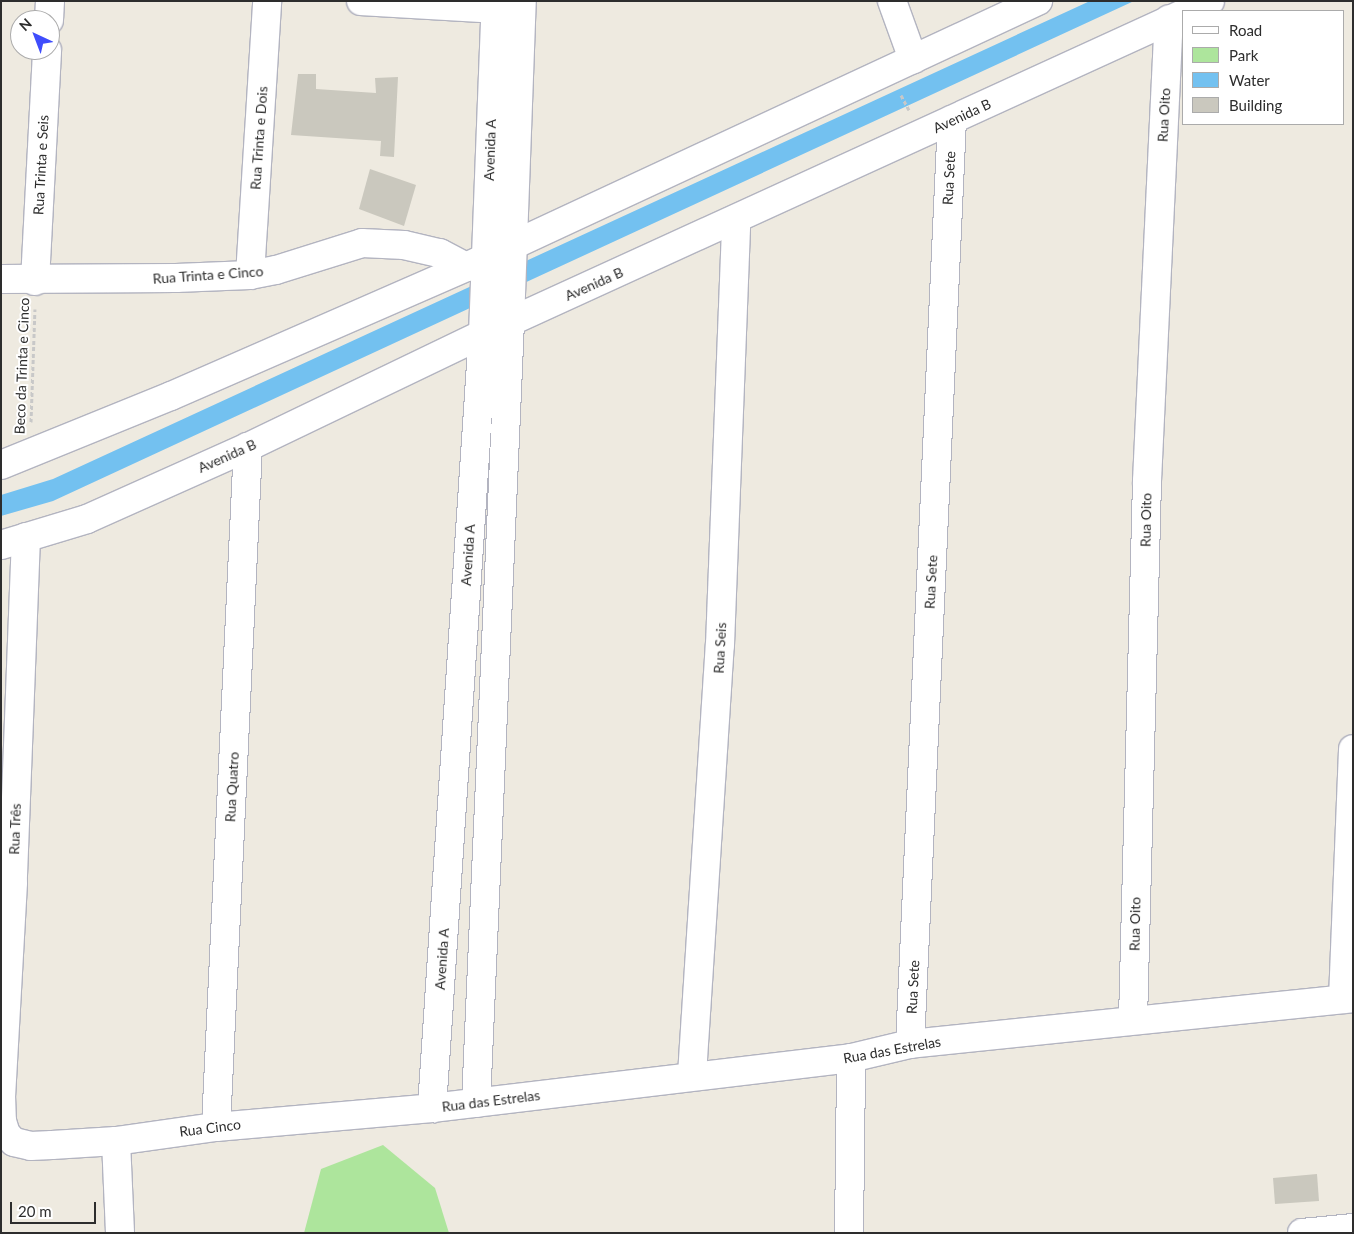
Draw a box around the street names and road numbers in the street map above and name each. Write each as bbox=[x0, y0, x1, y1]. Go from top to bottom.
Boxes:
street label: Rua Trinta e Dois bbox=[247, 85, 271, 191]
street label: Rua Oito bbox=[1154, 88, 1174, 142]
street label: Avenida B bbox=[930, 95, 994, 137]
street label: Rua Trinta e Seis bbox=[30, 114, 52, 216]
street label: Avenida A bbox=[481, 119, 499, 181]
street label: Rua Sete bbox=[939, 151, 959, 205]
street label: Rua Trinta e Cinco bbox=[152, 263, 264, 287]
street label: Avenida B bbox=[562, 264, 626, 304]
street label: Beco da Trinta e Cinco bbox=[11, 297, 33, 435]
street label: Avenida B bbox=[195, 436, 259, 476]
street label: Rua Oito bbox=[1137, 493, 1155, 547]
street label: Avenida A bbox=[457, 523, 479, 587]
street label: Rua Sete bbox=[921, 555, 941, 609]
street label: Rua Seis bbox=[710, 622, 730, 674]
street label: Rua Quatro bbox=[222, 751, 242, 823]
street label: Rua Três bbox=[6, 803, 24, 855]
street label: Rua Oito bbox=[1126, 897, 1144, 951]
street label: Avenida A bbox=[431, 927, 453, 991]
street label: Rua Sete bbox=[903, 960, 923, 1014]
street label: Rua das Estrelas bbox=[842, 1033, 942, 1067]
street label: Rua das Estrelas bbox=[441, 1087, 541, 1115]
street label: Rua Cinco bbox=[178, 1116, 242, 1140]

